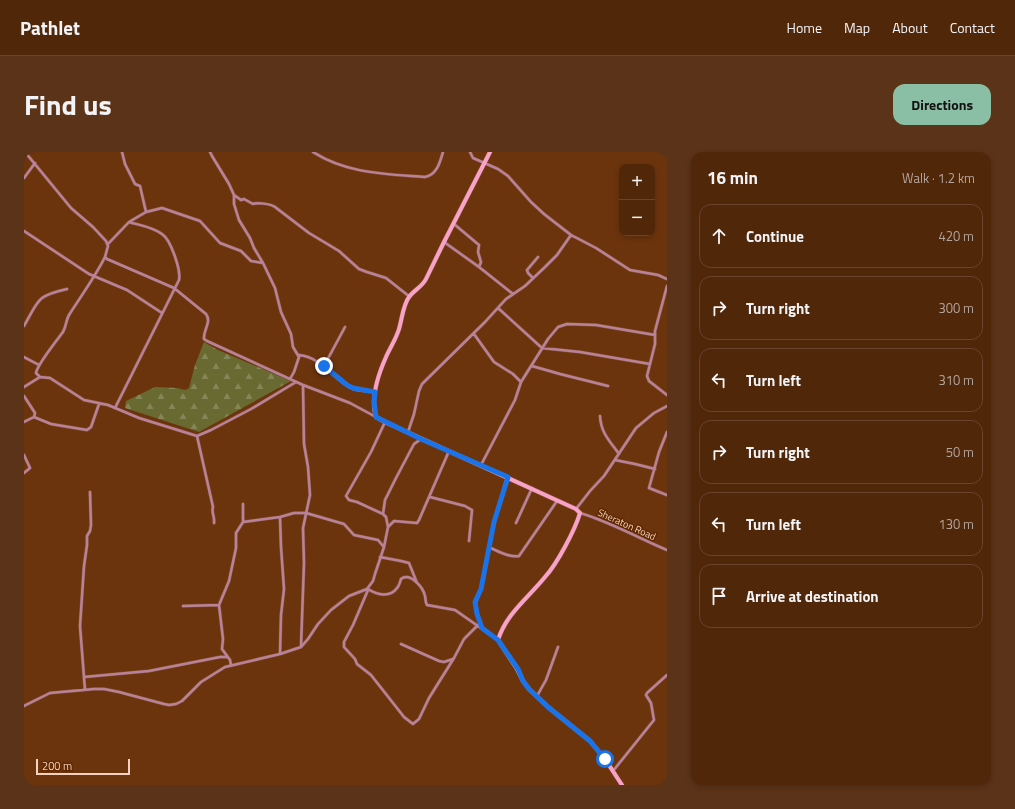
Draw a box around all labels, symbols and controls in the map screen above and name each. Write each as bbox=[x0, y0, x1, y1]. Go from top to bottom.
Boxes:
text: Pathlet bbox=[20, 13, 80, 42]
text: Home bbox=[787, 17, 822, 38]
text: Map bbox=[844, 17, 870, 38]
text: About bbox=[892, 17, 928, 38]
text: Contact bbox=[950, 17, 995, 38]
text: Find us bbox=[24, 83, 112, 126]
button: Directions bbox=[893, 84, 991, 125]
map controls bbox=[619, 164, 655, 236]
button: + bbox=[619, 164, 655, 200]
text: 16 min bbox=[707, 165, 758, 191]
text: Walk · 1.2 km bbox=[902, 168, 975, 188]
button: − bbox=[619, 200, 655, 236]
icon: ahead bbox=[708, 225, 730, 247]
text: Continue bbox=[746, 225, 804, 248]
text: 420 m bbox=[938, 226, 974, 246]
icon: right bbox=[708, 297, 730, 319]
text: Turn right bbox=[746, 297, 810, 320]
text: 300 m bbox=[938, 298, 974, 318]
route end bbox=[315, 357, 333, 375]
icon: left bbox=[708, 369, 730, 391]
text: Turn left bbox=[746, 369, 801, 392]
text: 310 m bbox=[938, 370, 974, 390]
icon: right bbox=[708, 441, 730, 463]
text: Turn right bbox=[746, 441, 810, 464]
text: 50 m bbox=[946, 442, 974, 462]
street label: Sheraton Road bbox=[595, 505, 658, 544]
icon: left bbox=[708, 513, 730, 535]
text: Turn left bbox=[746, 513, 801, 536]
text: 130 m bbox=[938, 514, 974, 534]
icon: arrive bbox=[708, 585, 730, 607]
text: Arrive at destination bbox=[746, 585, 879, 608]
route start bbox=[596, 750, 614, 768]
scale bar bbox=[36, 757, 130, 776]
text: 200 m bbox=[42, 758, 72, 774]

